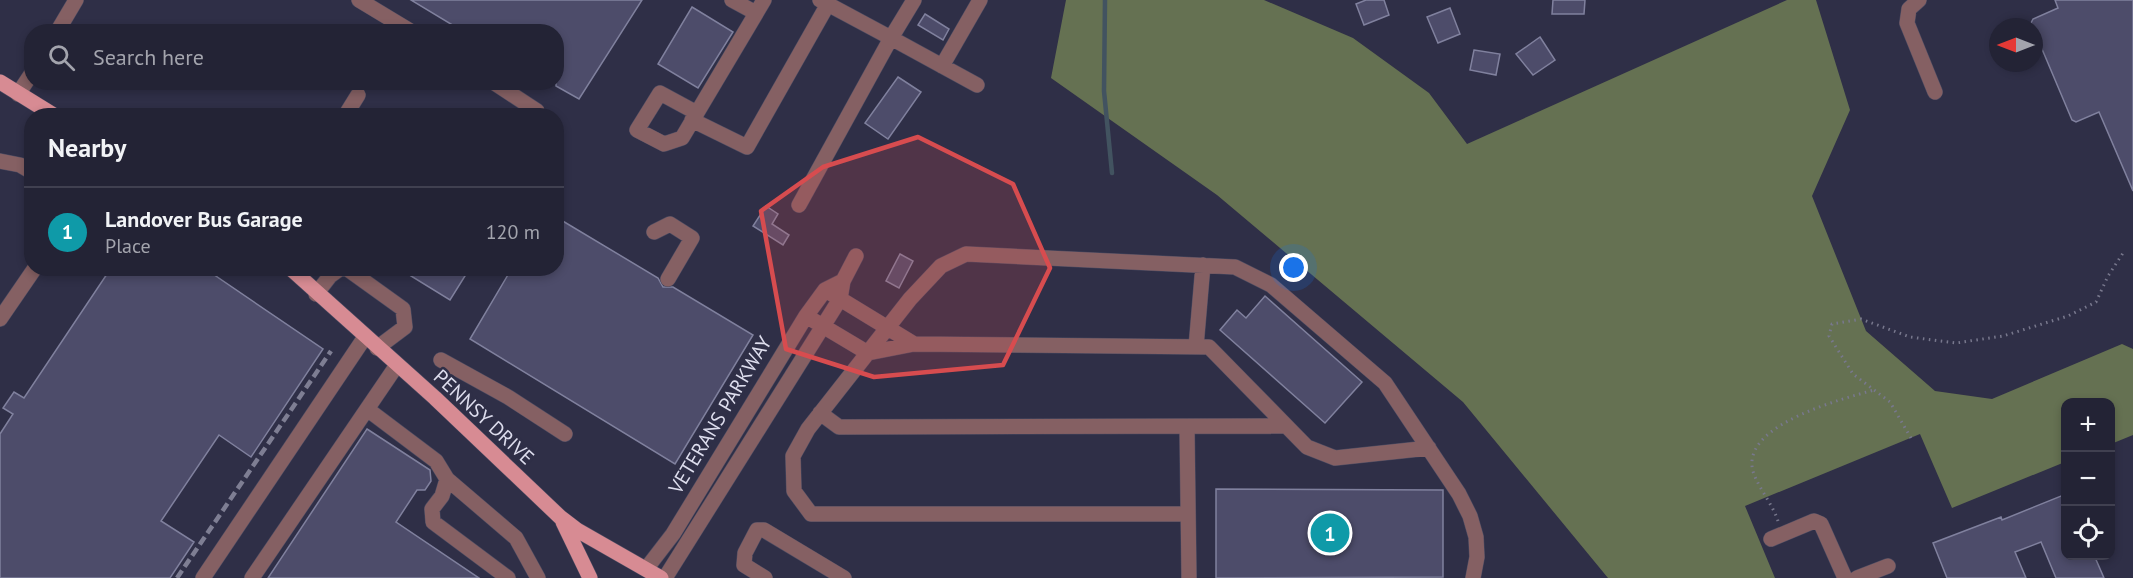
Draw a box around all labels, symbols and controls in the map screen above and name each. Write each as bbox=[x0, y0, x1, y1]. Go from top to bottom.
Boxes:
north arrow bbox=[1989, 18, 2043, 72]
search box bbox=[24, 24, 564, 90]
icon: search bbox=[45, 41, 78, 74]
text: Search here bbox=[93, 43, 204, 71]
text: Nearby bbox=[48, 131, 126, 164]
text: Landover Bus Garage bbox=[105, 205, 303, 233]
text: 1 bbox=[62, 219, 73, 245]
text: 120 m bbox=[486, 219, 540, 245]
text: Place bbox=[105, 233, 151, 259]
your location bbox=[1279, 253, 1308, 282]
street label: VETERANS PARKWAY bbox=[662, 331, 778, 500]
street label: PENNSY DRIVE bbox=[428, 364, 540, 470]
map controls bbox=[2061, 398, 2115, 560]
button: + bbox=[2061, 398, 2115, 452]
button: − bbox=[2061, 452, 2115, 506]
button: locate bbox=[2061, 506, 2115, 560]
pin: 1 bbox=[1310, 510, 1350, 556]

